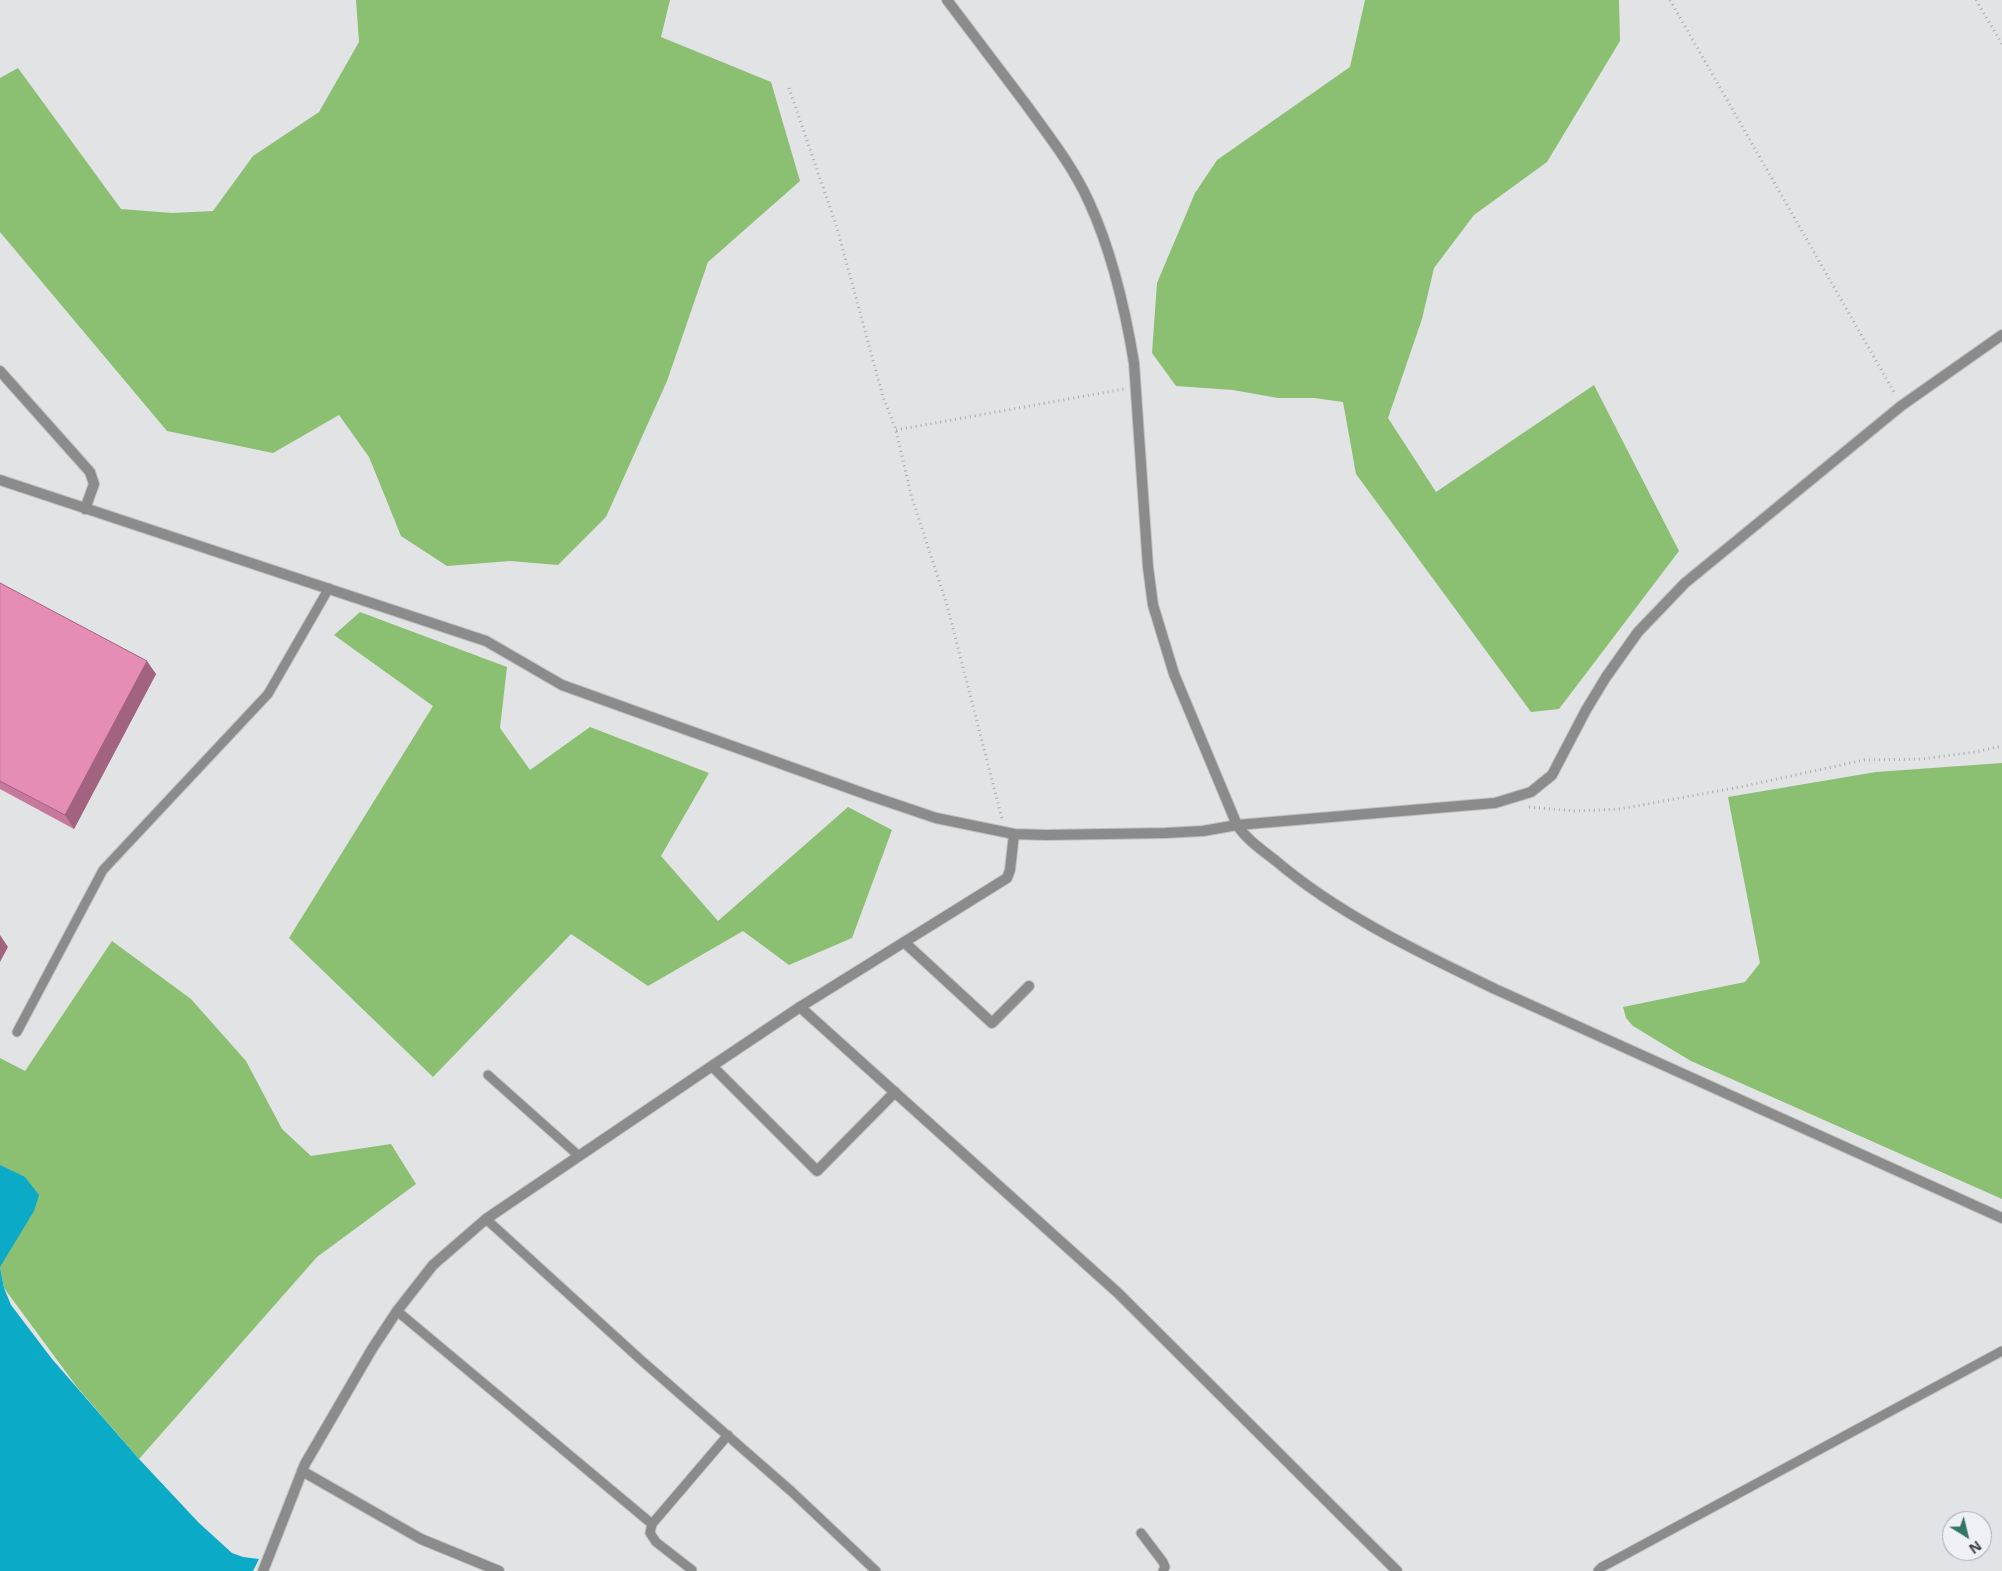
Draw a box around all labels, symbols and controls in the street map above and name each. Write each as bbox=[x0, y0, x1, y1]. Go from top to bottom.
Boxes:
north arrow bbox=[1942, 1511, 1992, 1561]
text: N bbox=[1965, 1537, 1986, 1559]

